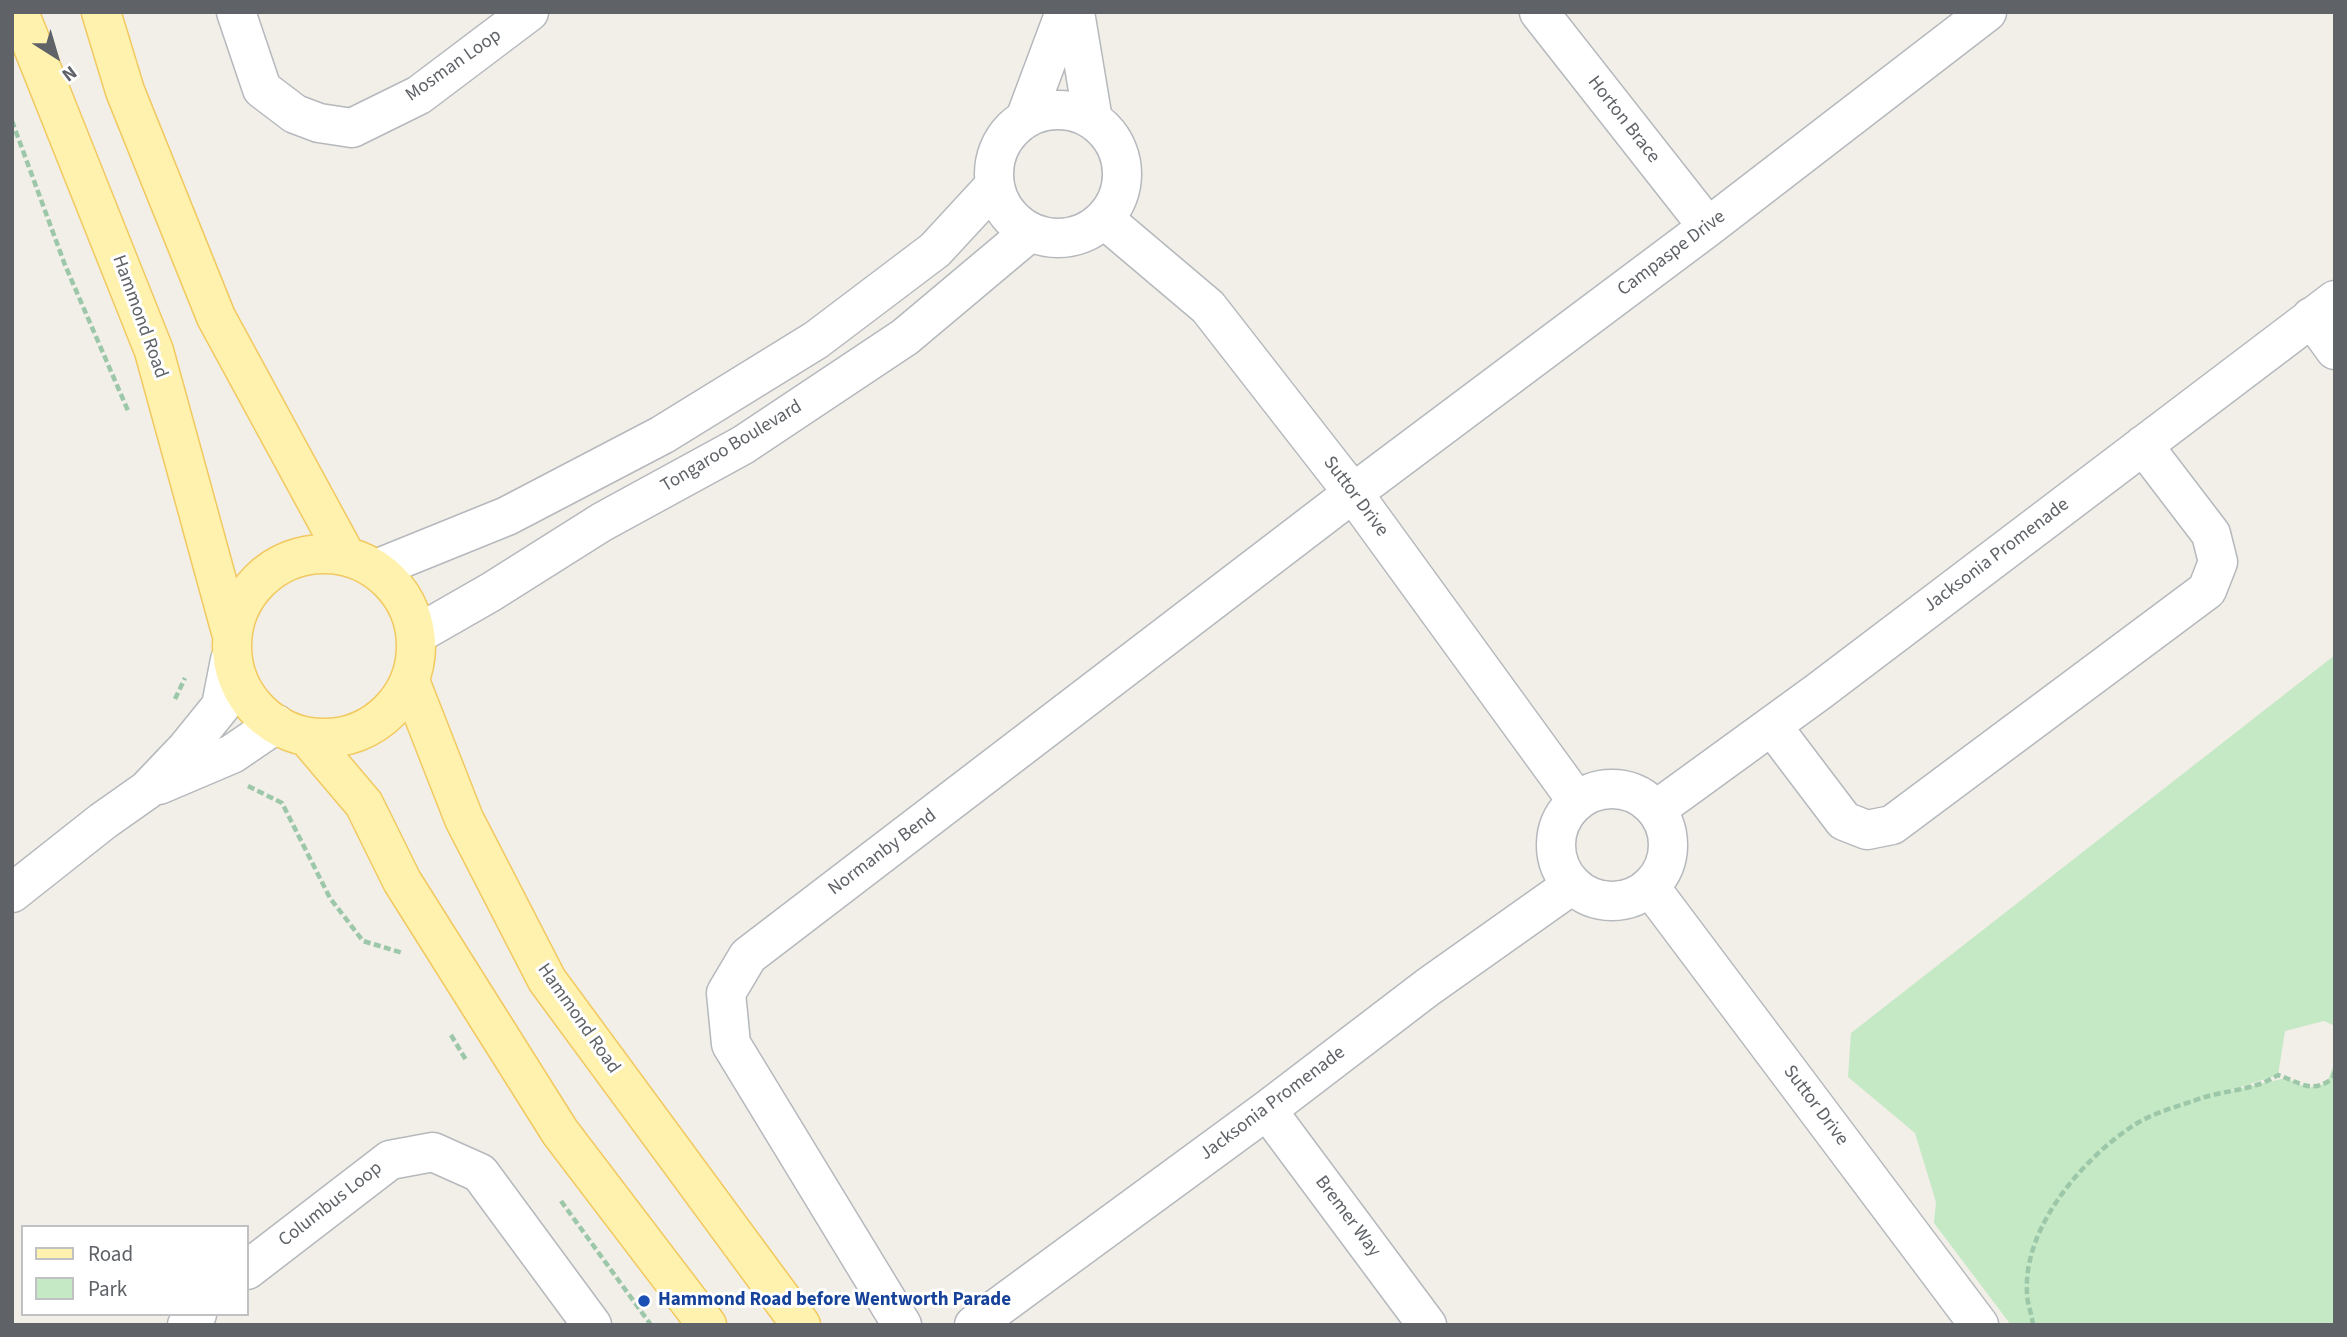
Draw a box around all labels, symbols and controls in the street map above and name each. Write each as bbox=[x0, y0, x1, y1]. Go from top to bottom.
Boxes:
north arrow bbox=[21, 21, 91, 91]
street label: Mosman Loop bbox=[402, 25, 506, 107]
text: N bbox=[56, 59, 82, 88]
street label: Horton Brace bbox=[1582, 72, 1664, 168]
street label: Campaspe Drive bbox=[1614, 206, 1730, 302]
street label: Hammond Road bbox=[106, 252, 172, 382]
street label: Tongaroo Boulevard bbox=[657, 396, 807, 498]
street label: Suttor Drive bbox=[1317, 452, 1393, 542]
street label: Jacksonia Promenade bbox=[1920, 494, 2074, 618]
street label: Normanby Bend bbox=[824, 805, 942, 901]
street label: Hammond Road bbox=[532, 960, 624, 1078]
street label: Jacksonia Promenade bbox=[1196, 1042, 1350, 1166]
street label: Suttor Drive bbox=[1777, 1061, 1853, 1151]
street label: Columbus Loop bbox=[275, 1158, 387, 1252]
street label: Bremer Way bbox=[1309, 1172, 1385, 1262]
legend bbox=[21, 1225, 248, 1316]
text: Road bbox=[88, 1239, 133, 1269]
text: Park bbox=[88, 1274, 127, 1304]
place label: Hammond Road before Wentworth Parade bbox=[658, 1290, 1011, 1312]
marker: Hammond Road before Wentworth Parade bbox=[636, 1293, 652, 1309]

